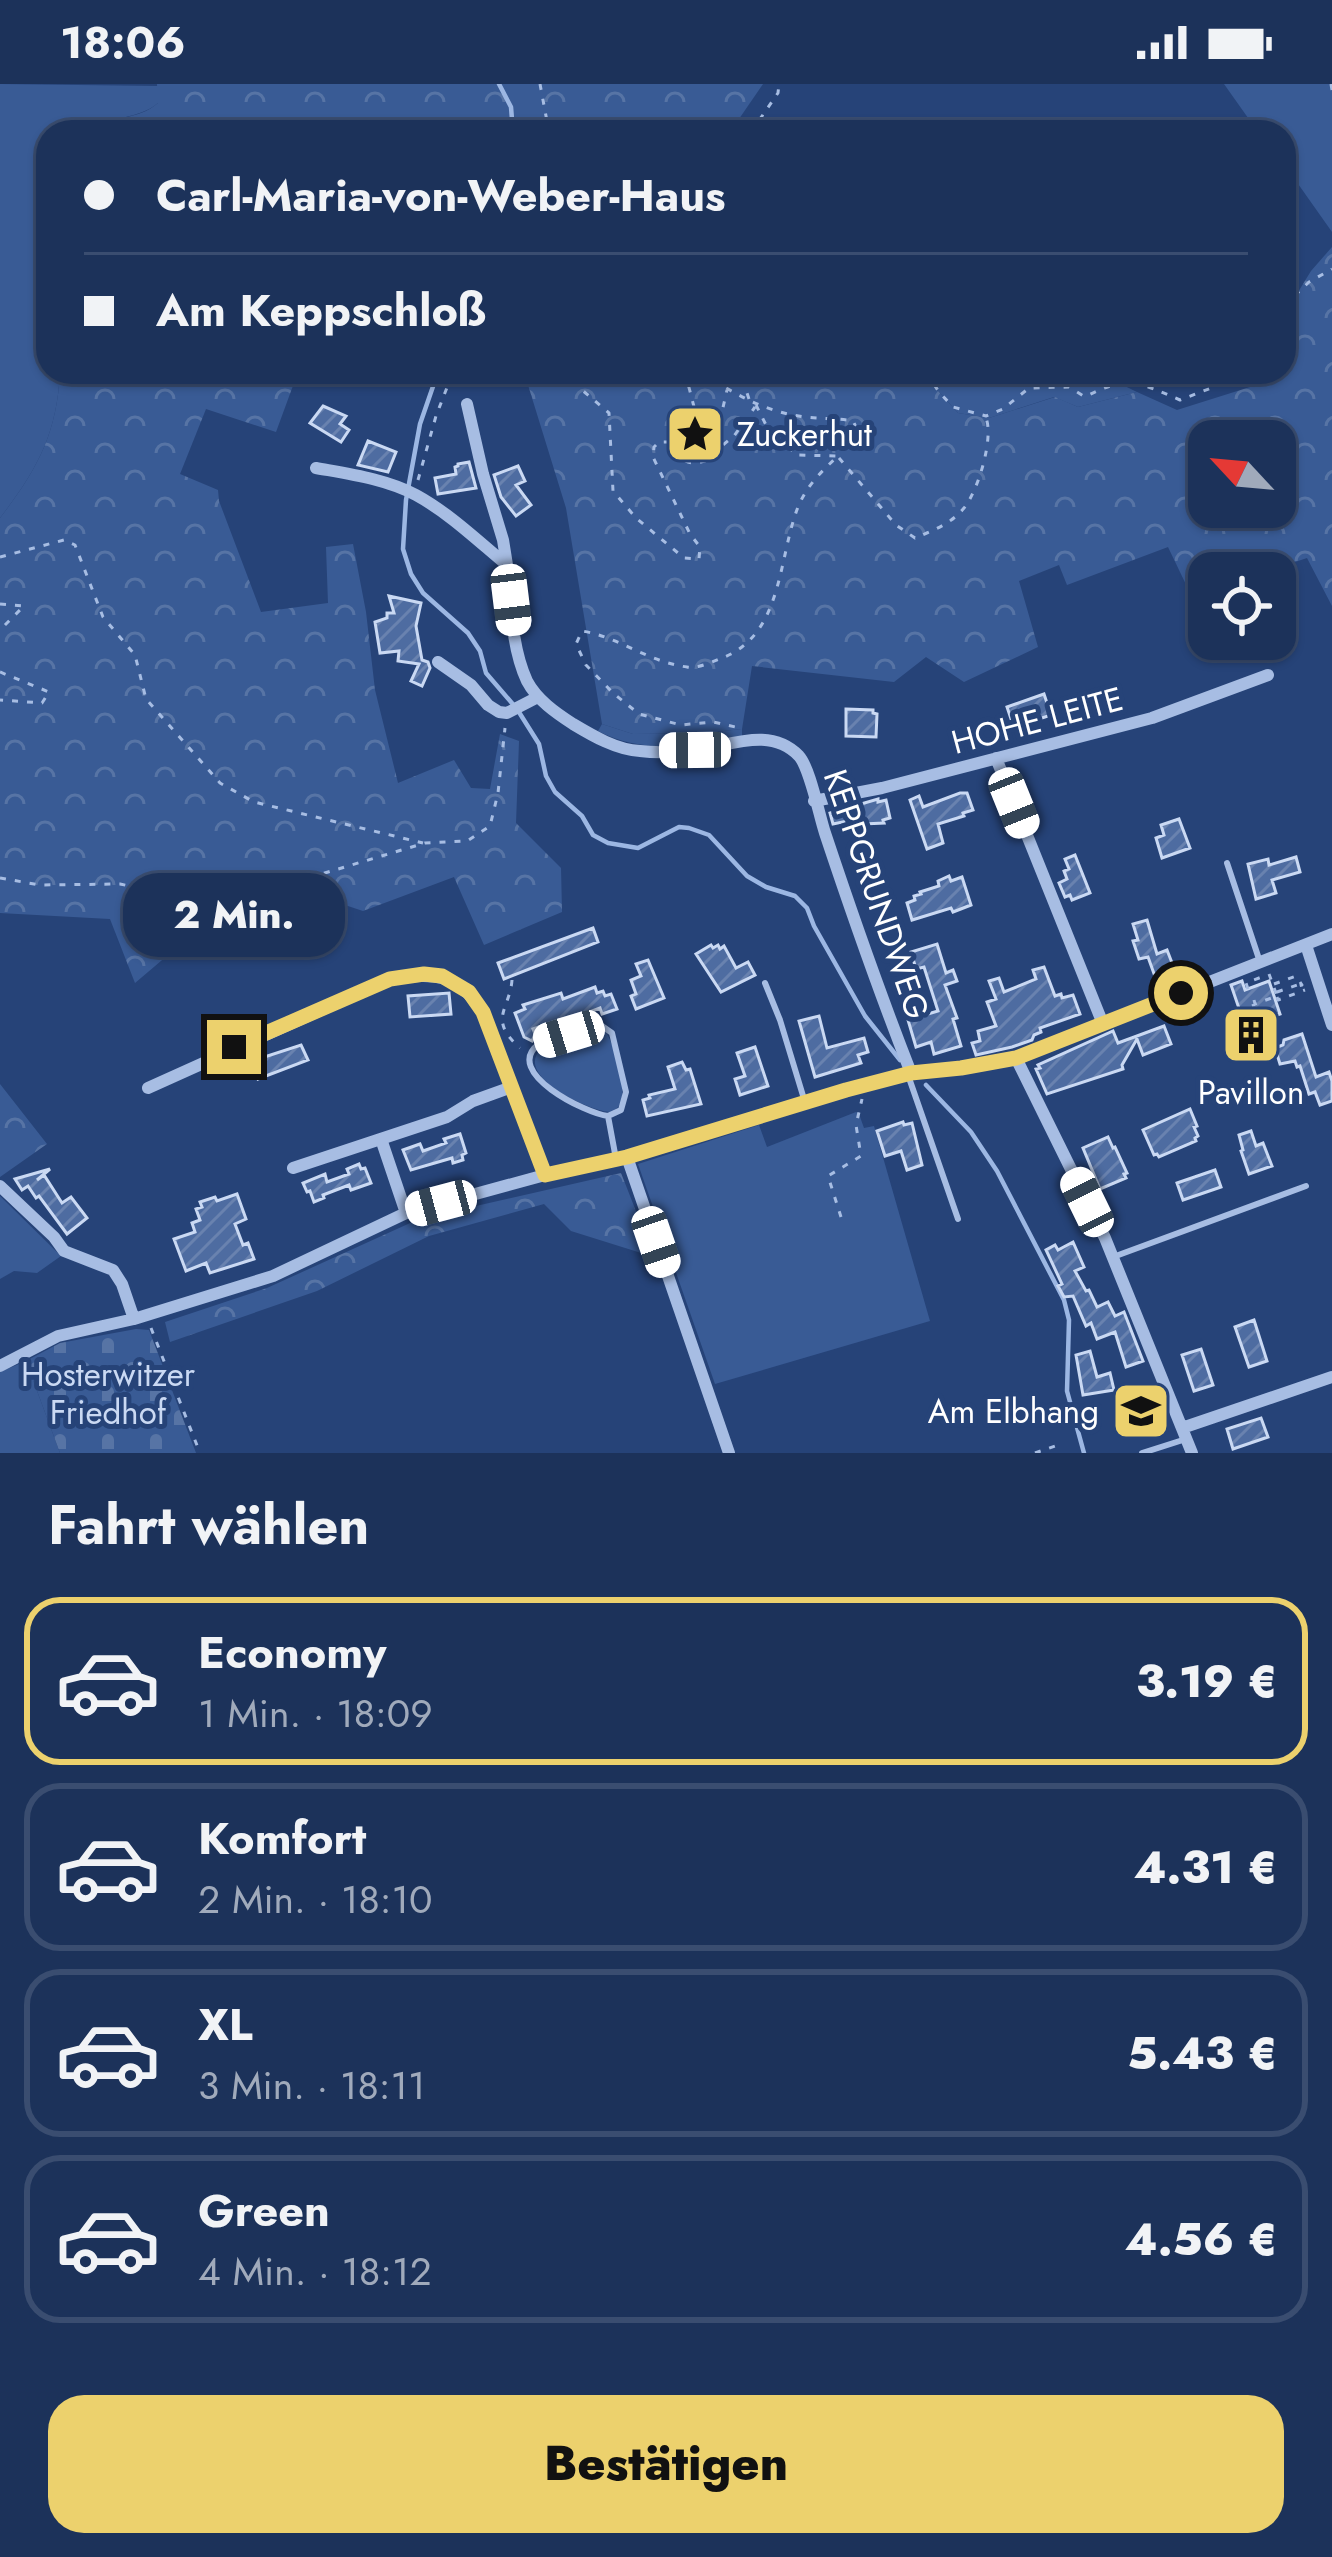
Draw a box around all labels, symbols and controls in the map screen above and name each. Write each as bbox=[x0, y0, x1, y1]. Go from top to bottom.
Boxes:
text: 18:06 bbox=[60, 10, 186, 75]
text: Carl-Maria-von-Weber-Haus bbox=[156, 163, 726, 228]
text: Am Keppschloß bbox=[156, 278, 485, 343]
place icon: Zuckerhut bbox=[664, 403, 726, 465]
place label: Zuckerhut bbox=[737, 411, 872, 458]
north arrow bbox=[1188, 420, 1296, 528]
map controls bbox=[1188, 420, 1296, 660]
button: locate bbox=[1188, 552, 1296, 660]
car bbox=[489, 562, 533, 638]
street label: HOHE LEITE bbox=[946, 675, 1128, 766]
car bbox=[659, 731, 731, 769]
street label: KEPPGRUNDWEG bbox=[812, 763, 941, 1025]
car bbox=[984, 763, 1044, 843]
callout: 2 Min. bbox=[123, 873, 345, 957]
text: 2 Min. bbox=[174, 886, 294, 943]
route start bbox=[1154, 966, 1208, 1020]
building icon: Pavillon bbox=[1220, 1004, 1282, 1066]
car bbox=[529, 1006, 609, 1062]
route end bbox=[207, 1020, 261, 1074]
place label: Pavillon bbox=[1198, 1069, 1304, 1116]
car bbox=[1055, 1162, 1119, 1242]
car bbox=[402, 1176, 480, 1230]
car bbox=[627, 1202, 685, 1282]
park label: Hosterwitzer Friedhof bbox=[21, 1351, 196, 1436]
school or university icon: Am Elbhang bbox=[1110, 1380, 1172, 1442]
place label: Am Elbhang bbox=[928, 1388, 1099, 1435]
text: Fahrt wählen bbox=[48, 1486, 369, 1564]
text: Economy bbox=[198, 1620, 386, 1685]
icon: car bbox=[54, 1627, 162, 1735]
text: 3.19 € bbox=[1136, 1649, 1278, 1714]
text: 1 Min. · 18:09 bbox=[198, 1685, 433, 1742]
text: Komfort bbox=[198, 1806, 366, 1871]
icon: car bbox=[54, 1813, 162, 1921]
text: 4.31 € bbox=[1134, 1835, 1278, 1900]
text: 2 Min. · 18:10 bbox=[198, 1871, 432, 1928]
text: XL bbox=[198, 1992, 253, 2057]
icon: car bbox=[54, 1999, 162, 2107]
text: 5.43 € bbox=[1127, 2021, 1278, 2086]
text: 3 Min. · 18:11 bbox=[198, 2057, 426, 2114]
text: Green bbox=[198, 2178, 330, 2243]
icon: car bbox=[54, 2185, 162, 2293]
text: 4.56 € bbox=[1125, 2207, 1278, 2272]
text: 4 Min. · 18:12 bbox=[198, 2243, 432, 2300]
button: Bestätigen bbox=[48, 2395, 1284, 2533]

